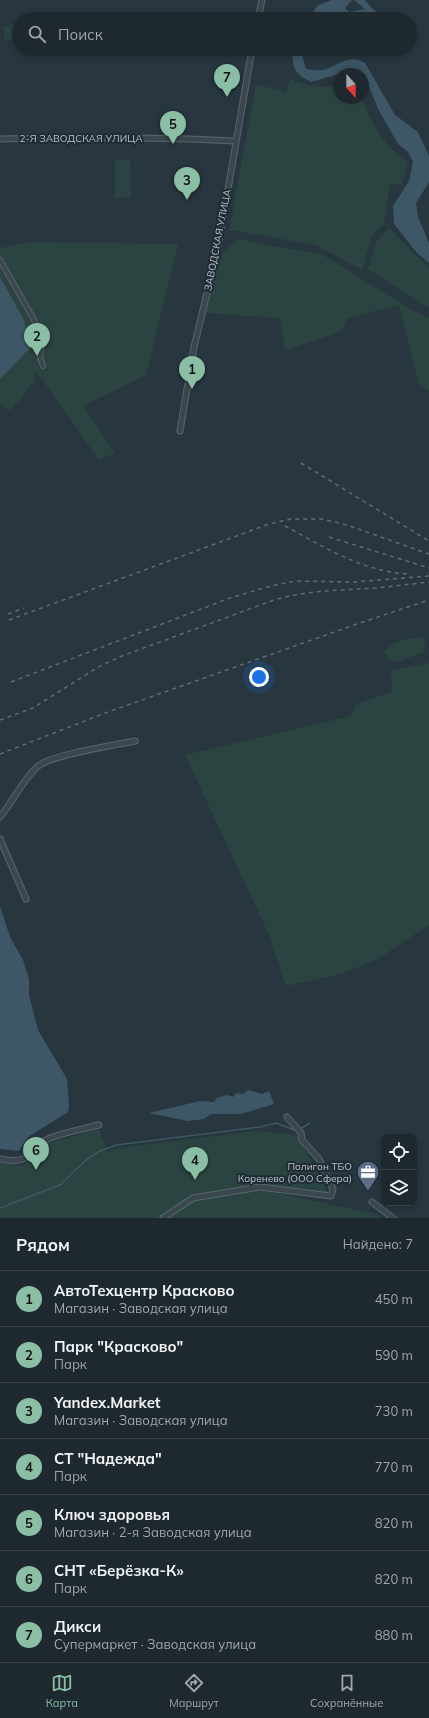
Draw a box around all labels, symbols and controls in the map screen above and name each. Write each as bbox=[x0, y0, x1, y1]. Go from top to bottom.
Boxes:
search box bbox=[12, 12, 417, 56]
icon: search bbox=[26, 23, 48, 45]
text: Поиск bbox=[58, 25, 103, 44]
pin: 7 bbox=[214, 64, 240, 97]
north arrow bbox=[333, 68, 369, 104]
pin: 5 bbox=[160, 111, 186, 144]
street label: 2-Я ЗАВОДСКАЯ УЛИЦА bbox=[19, 132, 143, 145]
pin: 3 bbox=[174, 167, 200, 200]
street label: ЗАВОДСКАЯ УЛИЦА bbox=[201, 188, 234, 292]
pin: 2 bbox=[24, 323, 50, 356]
pin: 1 bbox=[179, 356, 205, 389]
your location bbox=[249, 667, 269, 687]
map controls bbox=[381, 1134, 417, 1206]
button: locate bbox=[381, 1134, 417, 1170]
pin: 6 bbox=[23, 1137, 49, 1170]
pin: 4 bbox=[182, 1147, 208, 1180]
office icon: Полигон ТБО Коренево (ООО Сфера) bbox=[355, 1159, 381, 1192]
place label: Полигон ТБО Коренево (ООО Сфера) bbox=[238, 1160, 352, 1185]
button: layers bbox=[381, 1170, 417, 1206]
text: Рядом bbox=[16, 1234, 70, 1255]
text: Найдено: 7 bbox=[343, 1236, 413, 1252]
text: АвтоТехцентр Красково bbox=[54, 1281, 235, 1300]
text: 1 bbox=[25, 1291, 33, 1307]
text: 450 m bbox=[375, 1291, 413, 1307]
text: Магазин · Заводская улица bbox=[54, 1300, 228, 1316]
text: Парк "Красково" bbox=[54, 1337, 183, 1356]
text: 2 bbox=[25, 1347, 33, 1363]
text: 590 m bbox=[375, 1347, 413, 1363]
text: Парк bbox=[54, 1356, 87, 1372]
text: Yandex.Market bbox=[54, 1393, 161, 1412]
text: 3 bbox=[25, 1403, 33, 1419]
text: 730 m bbox=[375, 1403, 413, 1419]
text: Магазин · Заводская улица bbox=[54, 1412, 228, 1428]
text: СТ "Надежда" bbox=[54, 1449, 162, 1468]
text: 4 bbox=[25, 1459, 33, 1475]
text: 770 m bbox=[375, 1459, 413, 1475]
text: Парк bbox=[54, 1468, 87, 1484]
text: Ключ здоровья bbox=[54, 1505, 170, 1524]
text: 5 bbox=[25, 1515, 33, 1531]
text: 820 m bbox=[375, 1515, 413, 1531]
text: Магазин · 2-я Заводская улица bbox=[54, 1524, 252, 1540]
text: СНТ «Берёзка-К» bbox=[54, 1561, 184, 1580]
text: 6 bbox=[25, 1571, 33, 1587]
text: 820 m bbox=[375, 1571, 413, 1587]
text: Парк bbox=[54, 1580, 87, 1596]
text: Дикси bbox=[54, 1617, 101, 1636]
text: 7 bbox=[25, 1627, 33, 1643]
text: 880 m bbox=[375, 1627, 413, 1643]
text: Супермаркет · Заводская улица bbox=[54, 1636, 256, 1652]
tab: Карта bbox=[46, 1672, 78, 1710]
tab: Маршрут bbox=[169, 1672, 219, 1710]
tab: Сохранённые bbox=[310, 1672, 383, 1710]

